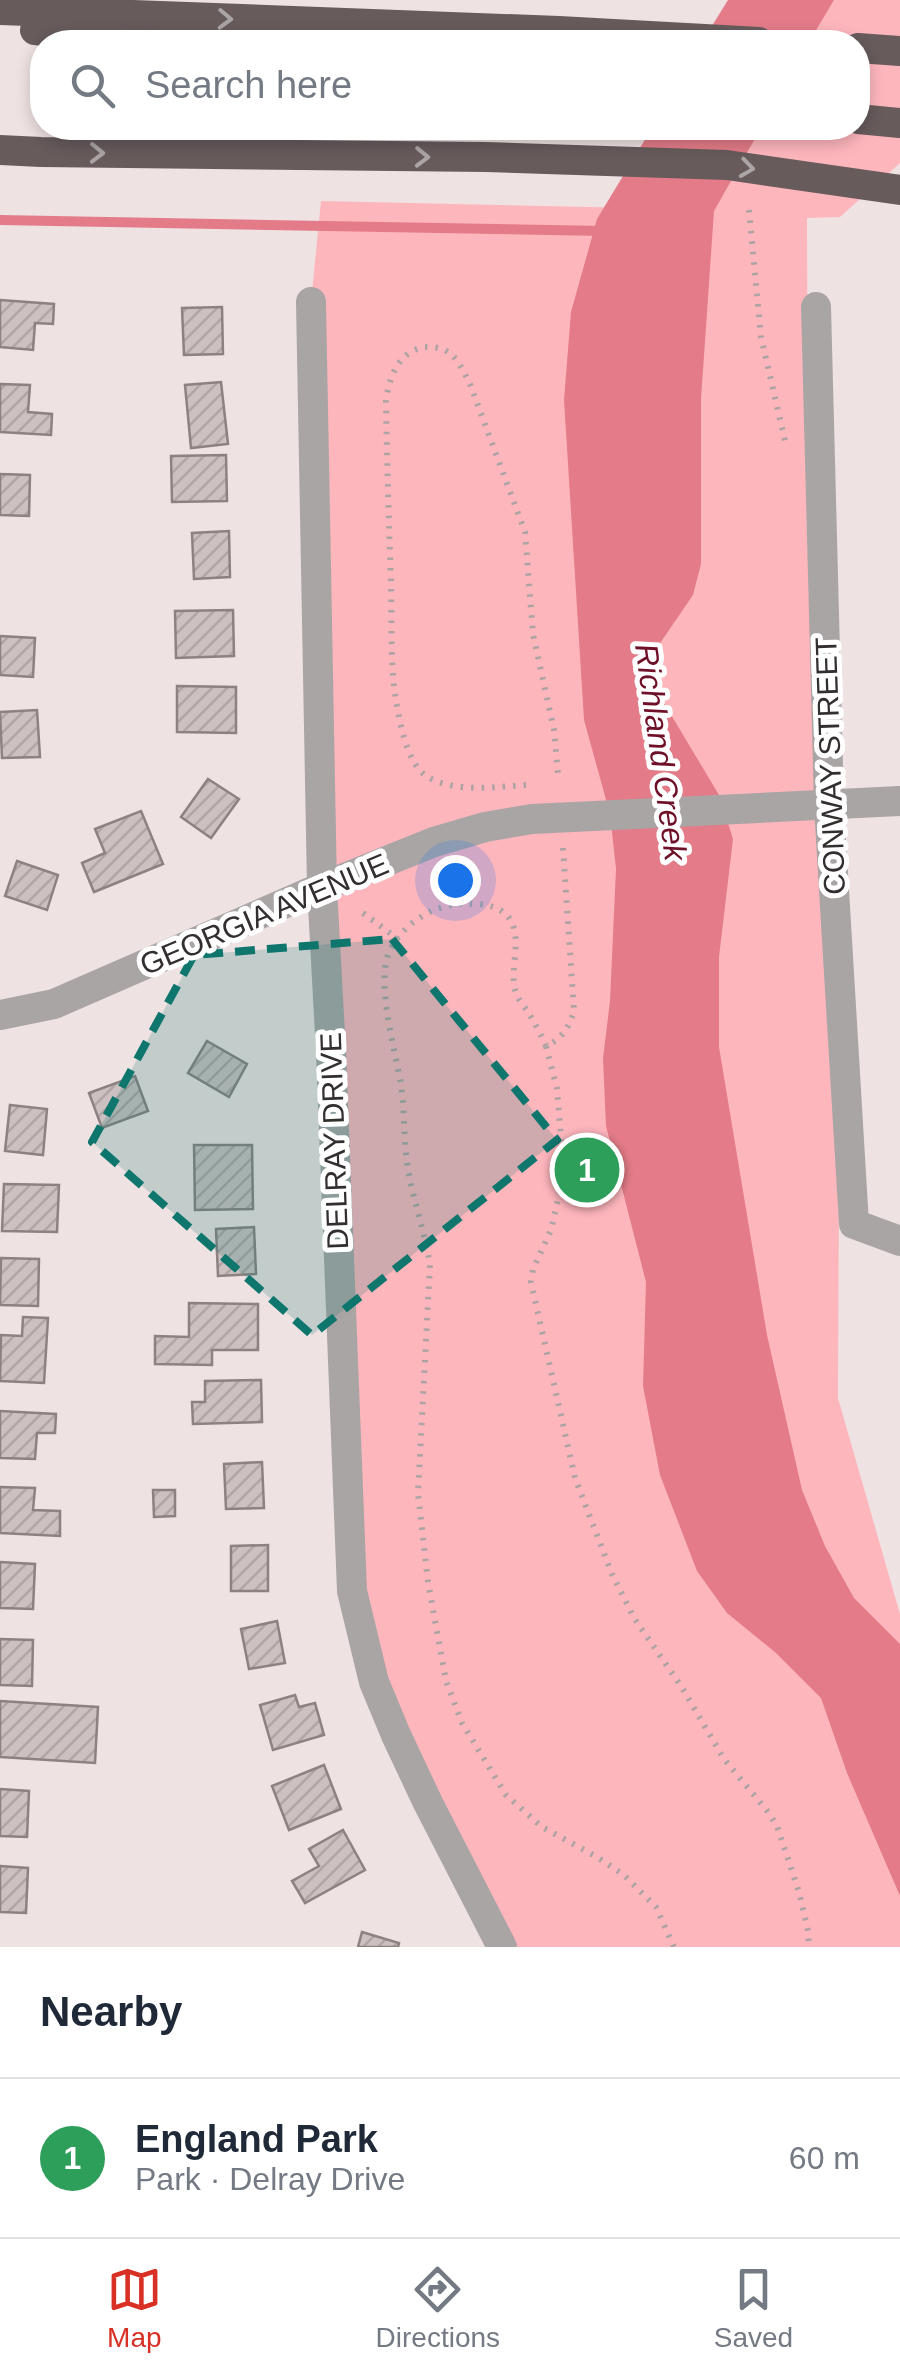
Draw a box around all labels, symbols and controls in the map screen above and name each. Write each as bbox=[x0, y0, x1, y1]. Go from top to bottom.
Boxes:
one-way arrow bbox=[217, 8, 233, 29]
search box bbox=[30, 30, 870, 140]
icon: search bbox=[65, 58, 120, 113]
text: Search here bbox=[145, 64, 352, 106]
one-way arrow bbox=[90, 142, 106, 164]
one-way arrow bbox=[415, 146, 431, 167]
one-way arrow bbox=[739, 157, 755, 178]
street label: CONWAY STREET bbox=[809, 637, 851, 895]
water label: Richland Creek bbox=[628, 641, 694, 865]
street label: GEORGIA AVENUE bbox=[135, 847, 393, 981]
your location bbox=[430, 855, 481, 906]
street label: DELRAY DRIVE bbox=[314, 1032, 354, 1250]
pin: 1 bbox=[554, 1132, 620, 1208]
text: Nearby bbox=[40, 1988, 182, 2035]
text: England Park bbox=[135, 2118, 378, 2160]
text: 1 bbox=[64, 2140, 81, 2176]
text: 60 m bbox=[789, 2140, 860, 2176]
text: Park · Delray Drive bbox=[135, 2161, 405, 2197]
tab: Map bbox=[107, 2262, 162, 2354]
tab: Directions bbox=[376, 2262, 500, 2354]
tab: Saved bbox=[714, 2262, 793, 2354]

